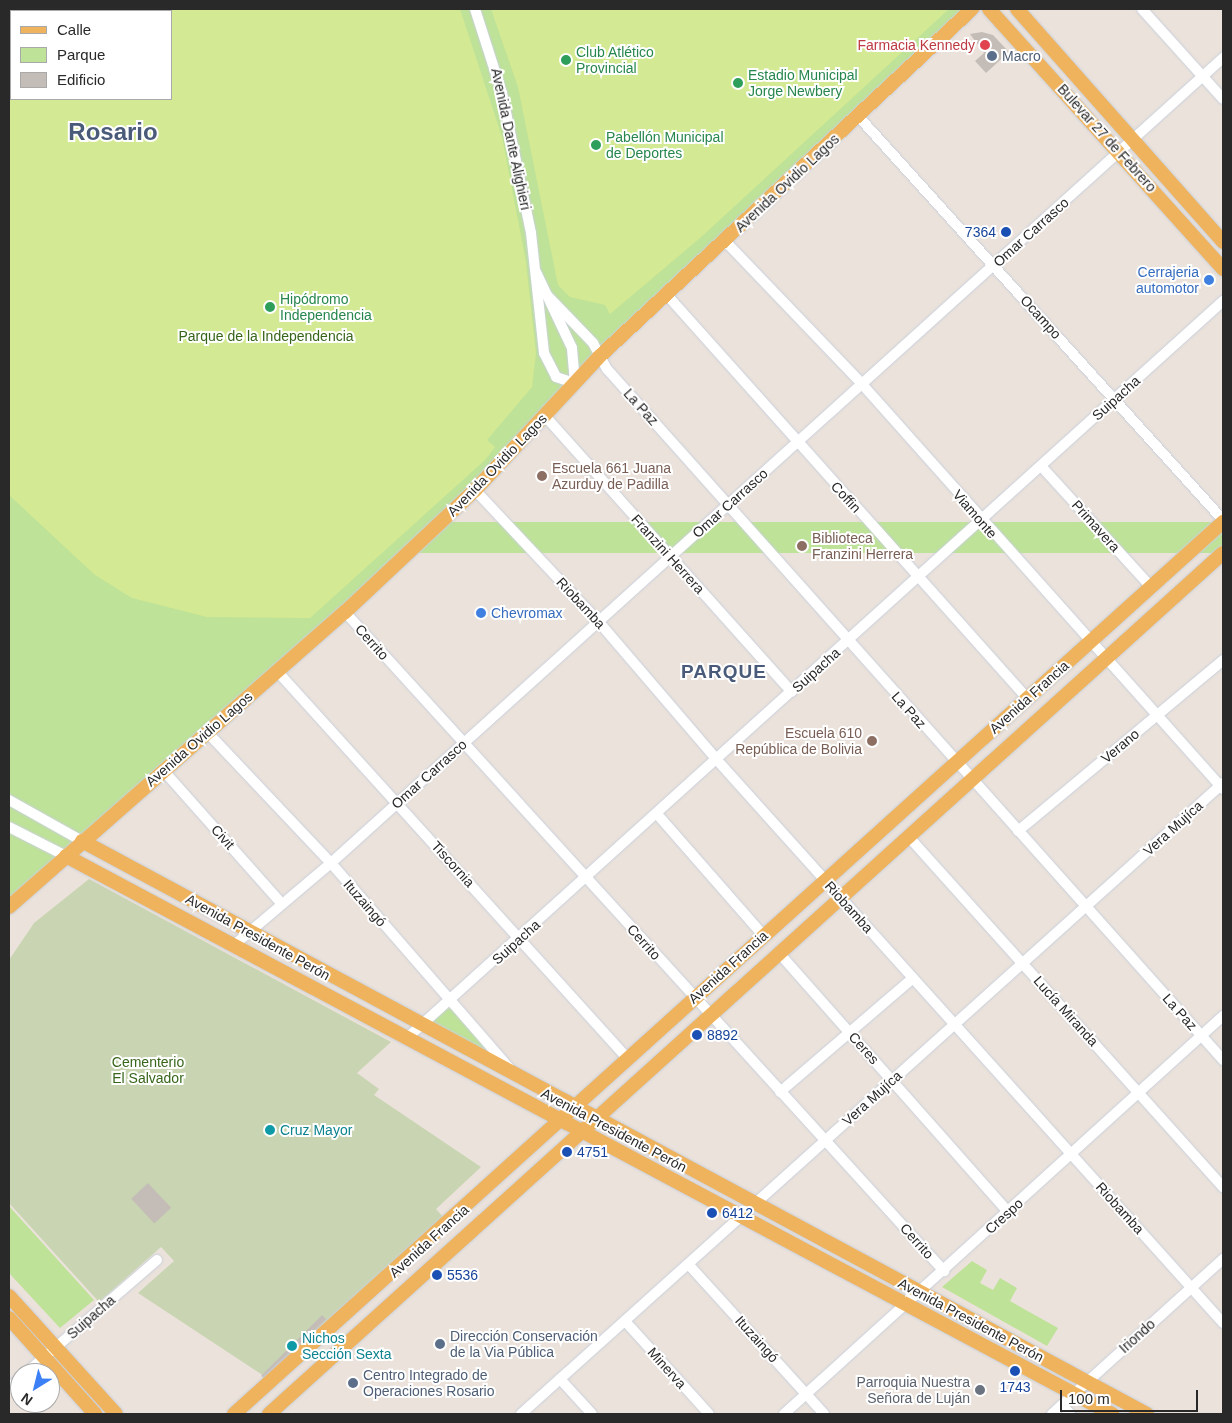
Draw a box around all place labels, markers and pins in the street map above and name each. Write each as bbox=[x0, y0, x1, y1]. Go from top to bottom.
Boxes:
place label: Farmacia Kennedy bbox=[857, 37, 975, 53]
marker: Farmacia Kennedy bbox=[979, 39, 991, 51]
place label: Club Atlético Provincial bbox=[576, 44, 655, 76]
place label: Macro bbox=[1002, 48, 1041, 64]
marker: Macro bbox=[986, 50, 998, 62]
marker: Club Atlético Provincial bbox=[560, 54, 572, 66]
place label: Estadio Municipal Jorge Newbery bbox=[748, 67, 858, 100]
marker: Estadio Municipal Jorge Newbery bbox=[732, 77, 744, 89]
place label: Pabellón Municipal de Deportes bbox=[606, 129, 724, 162]
marker: Pabellón Municipal de Deportes bbox=[590, 139, 602, 151]
place label: 7364 bbox=[965, 224, 996, 240]
marker: 7364 bbox=[1000, 226, 1012, 238]
place label: Cerrajeria automotor bbox=[1136, 264, 1199, 296]
marker: Cerrajeria automotor bbox=[1203, 274, 1215, 286]
place label: Hipódromo Independencia bbox=[280, 291, 372, 324]
marker: Hipódromo Independencia bbox=[264, 301, 276, 313]
place label: Escuela 661 Juana Azurduy de Padilla bbox=[552, 460, 671, 492]
marker: Escuela 661 Juana Azurduy de Padilla bbox=[536, 470, 548, 482]
place label: Biblioteca Franzini Herrera bbox=[812, 530, 913, 562]
marker: Biblioteca Franzini Herrera bbox=[796, 540, 808, 552]
place label: Chevromax bbox=[491, 605, 563, 621]
marker: Chevromax bbox=[475, 607, 487, 619]
place label: Escuela 610 República de Bolivia bbox=[735, 725, 862, 758]
marker: Escuela 610 República de Bolivia bbox=[866, 735, 878, 747]
place label: 8892 bbox=[707, 1027, 738, 1043]
marker: 8892 bbox=[691, 1029, 703, 1041]
place label: Cruz Mayor bbox=[280, 1122, 352, 1138]
marker: Cruz Mayor bbox=[264, 1124, 276, 1136]
place label: 4751 bbox=[577, 1144, 608, 1160]
marker: 4751 bbox=[561, 1146, 573, 1158]
place label: 6412 bbox=[722, 1205, 753, 1221]
marker: 6412 bbox=[706, 1207, 718, 1219]
place label: 5536 bbox=[447, 1267, 478, 1283]
marker: 5536 bbox=[431, 1269, 443, 1281]
place label: Dirección Conservación de la Via Pública bbox=[450, 1328, 598, 1360]
place label: Nichos Sección Sexta bbox=[302, 1330, 391, 1362]
marker: Dirección Conservación de la Via Pública bbox=[434, 1338, 446, 1350]
marker: Nichos Sección Sexta bbox=[286, 1340, 298, 1352]
marker: 1743 bbox=[1009, 1365, 1021, 1377]
place label: Centro Integrado de Operaciones Rosario bbox=[363, 1367, 495, 1400]
place label: Parroquia Nuestra Señora de Luján bbox=[856, 1374, 970, 1406]
marker: Centro Integrado de Operaciones Rosario bbox=[347, 1377, 359, 1389]
place label: 1743 bbox=[999, 1379, 1031, 1395]
marker: Parroquia Nuestra Señora de Luján bbox=[974, 1384, 986, 1396]

